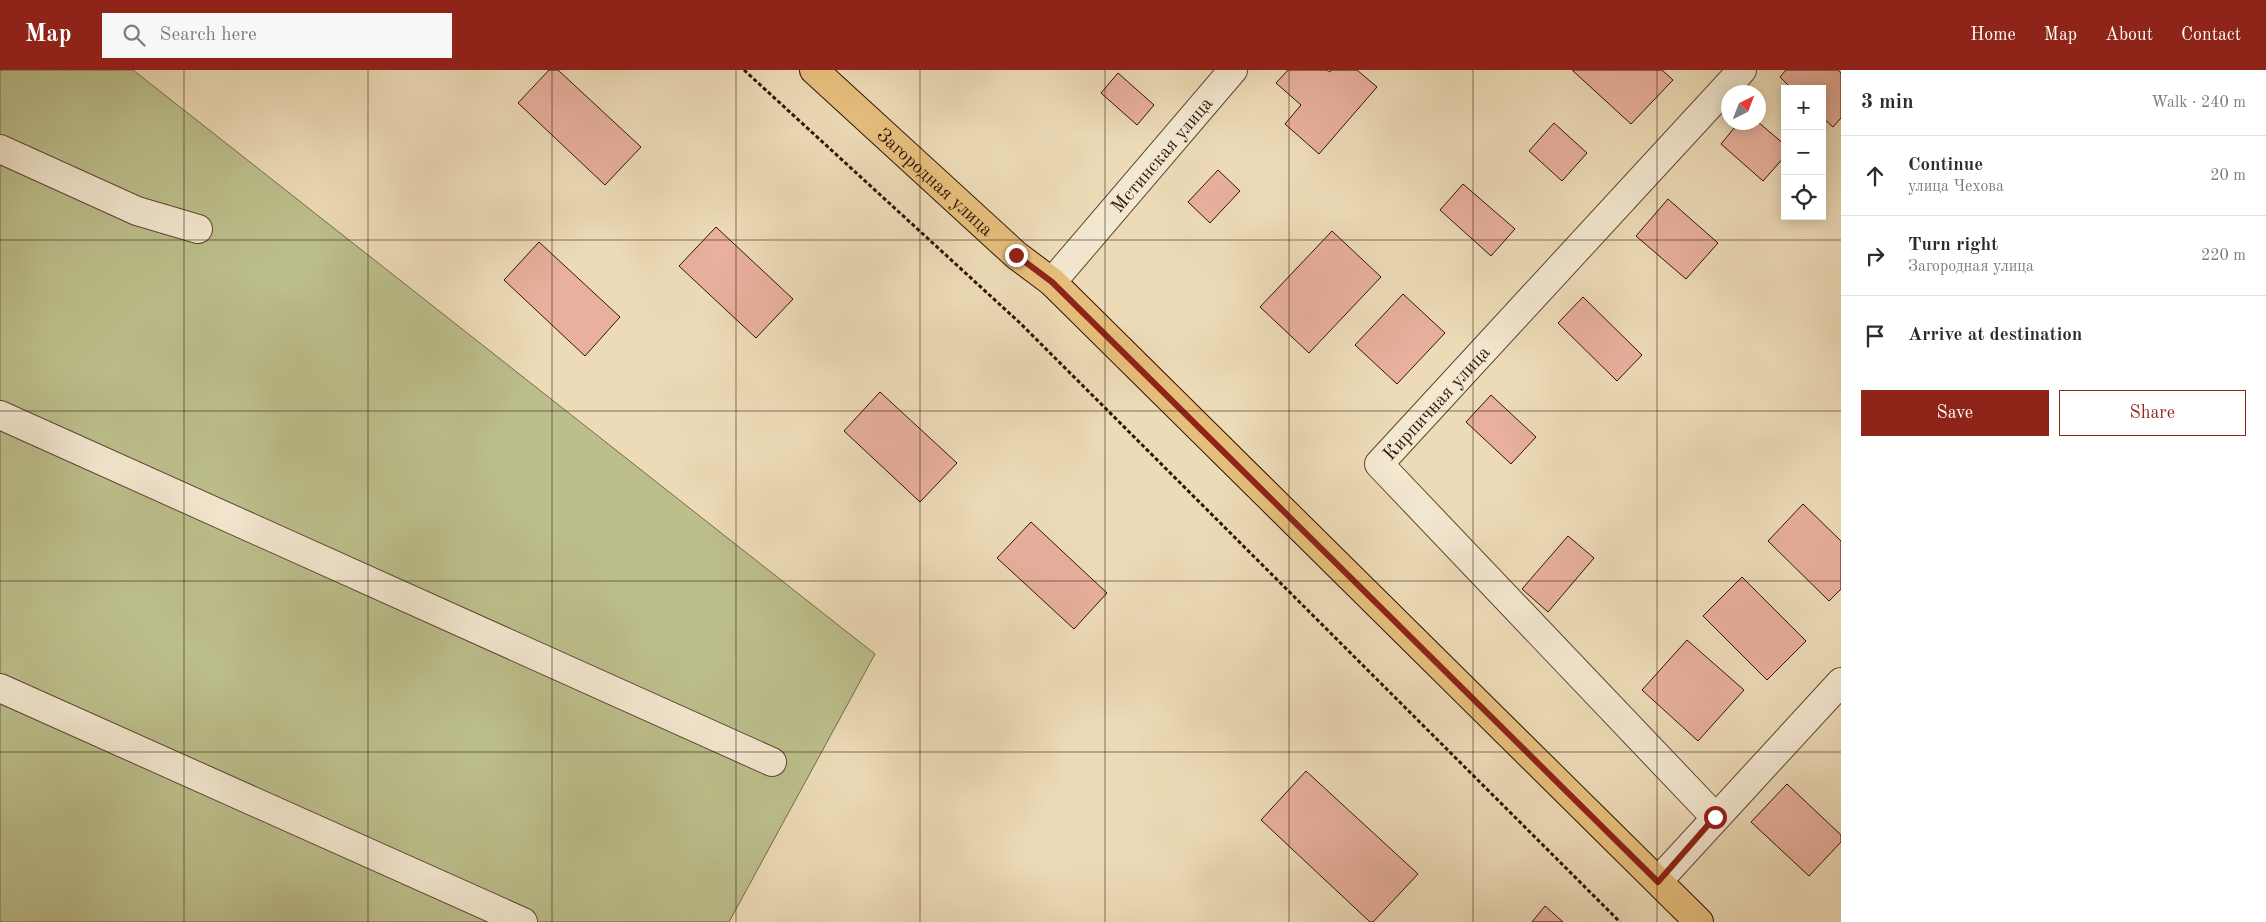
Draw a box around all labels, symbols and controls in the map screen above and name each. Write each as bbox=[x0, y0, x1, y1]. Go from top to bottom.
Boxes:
search box bbox=[102, 13, 452, 58]
icon: search bbox=[120, 21, 148, 49]
text: Map bbox=[25, 23, 72, 47]
text: Search here bbox=[160, 26, 257, 45]
text: Home bbox=[1970, 26, 2016, 44]
text: Map bbox=[2044, 26, 2077, 44]
text: About bbox=[2105, 26, 2153, 44]
text: Contact bbox=[2181, 26, 2241, 44]
north arrow bbox=[1721, 85, 1766, 130]
map controls bbox=[1781, 85, 1826, 220]
button: + bbox=[1781, 85, 1826, 130]
text: 3 min bbox=[1861, 92, 1914, 113]
street label: Мстинская улица bbox=[1109, 94, 1218, 217]
text: Walk · 240 m bbox=[2151, 95, 2246, 111]
street label: Загородная улица bbox=[872, 126, 996, 241]
button: − bbox=[1781, 130, 1826, 175]
text: Continue bbox=[1908, 156, 1983, 175]
icon: ahead bbox=[1861, 162, 1889, 190]
text: 20 m bbox=[2210, 168, 2246, 184]
button: locate bbox=[1781, 175, 1826, 220]
text: улица Чехова bbox=[1908, 179, 2004, 195]
text: Turn right bbox=[1908, 236, 1998, 255]
icon: right bbox=[1861, 242, 1889, 270]
route end bbox=[1005, 244, 1028, 267]
text: 220 m bbox=[2201, 248, 2246, 264]
text: Загородная улица bbox=[1908, 259, 2034, 275]
icon: arrive bbox=[1861, 322, 1889, 350]
text: Arrive at destination bbox=[1908, 326, 2082, 345]
street label: Кирпичная улица bbox=[1380, 343, 1495, 465]
button: Save bbox=[1861, 390, 2049, 436]
button: Share bbox=[2059, 390, 2246, 436]
route start bbox=[1704, 806, 1727, 829]

